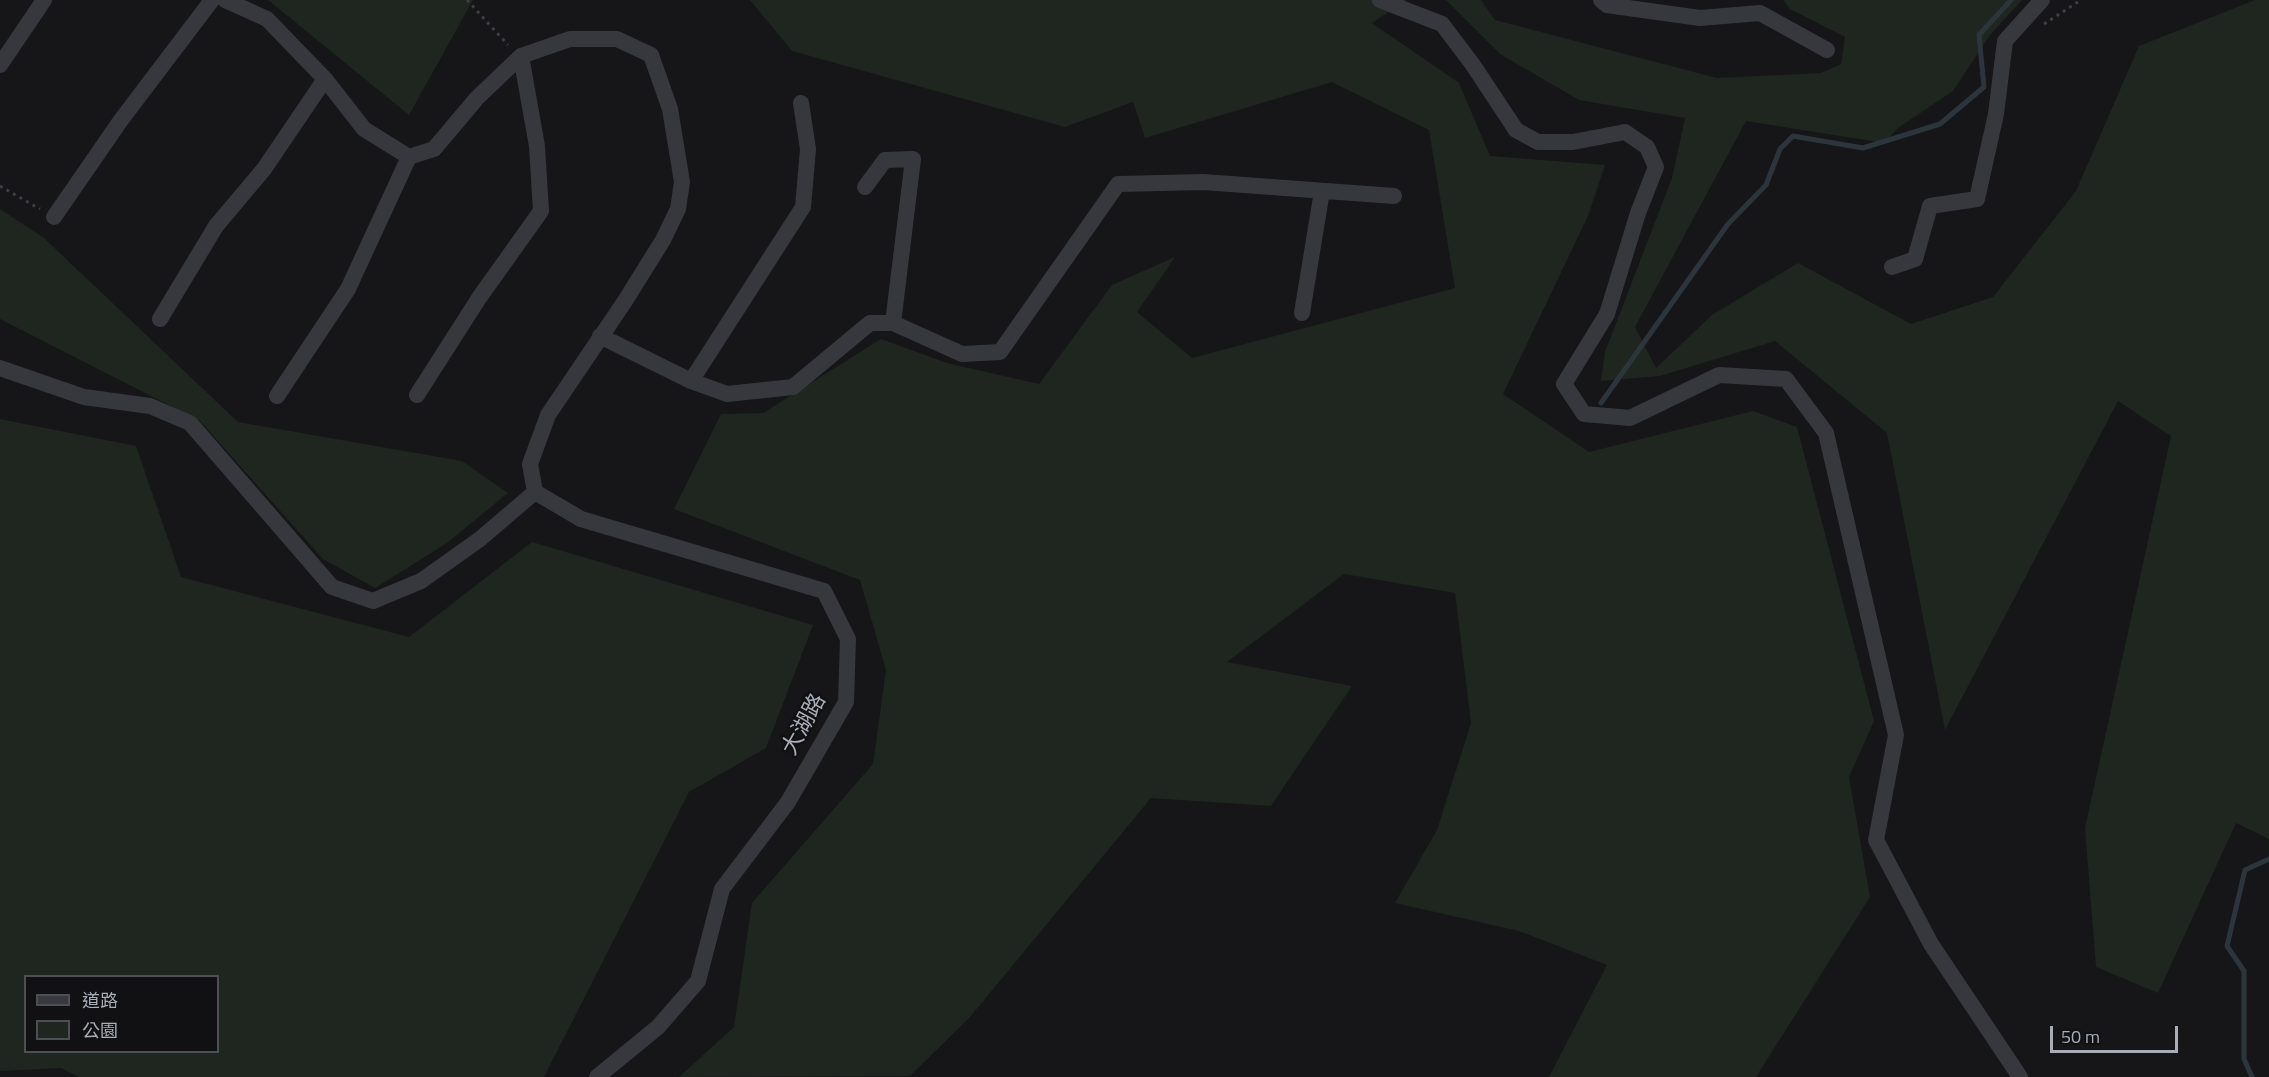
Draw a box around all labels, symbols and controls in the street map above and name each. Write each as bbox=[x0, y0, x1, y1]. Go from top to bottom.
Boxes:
street label: 大湖路 bbox=[777, 690, 833, 760]
legend bbox=[24, 975, 219, 1053]
text: 道路 bbox=[82, 987, 118, 1014]
scale bar bbox=[2053, 1014, 2180, 1052]
text: 公園 bbox=[82, 1017, 118, 1044]
text: 50 m bbox=[2061, 1023, 2100, 1050]

